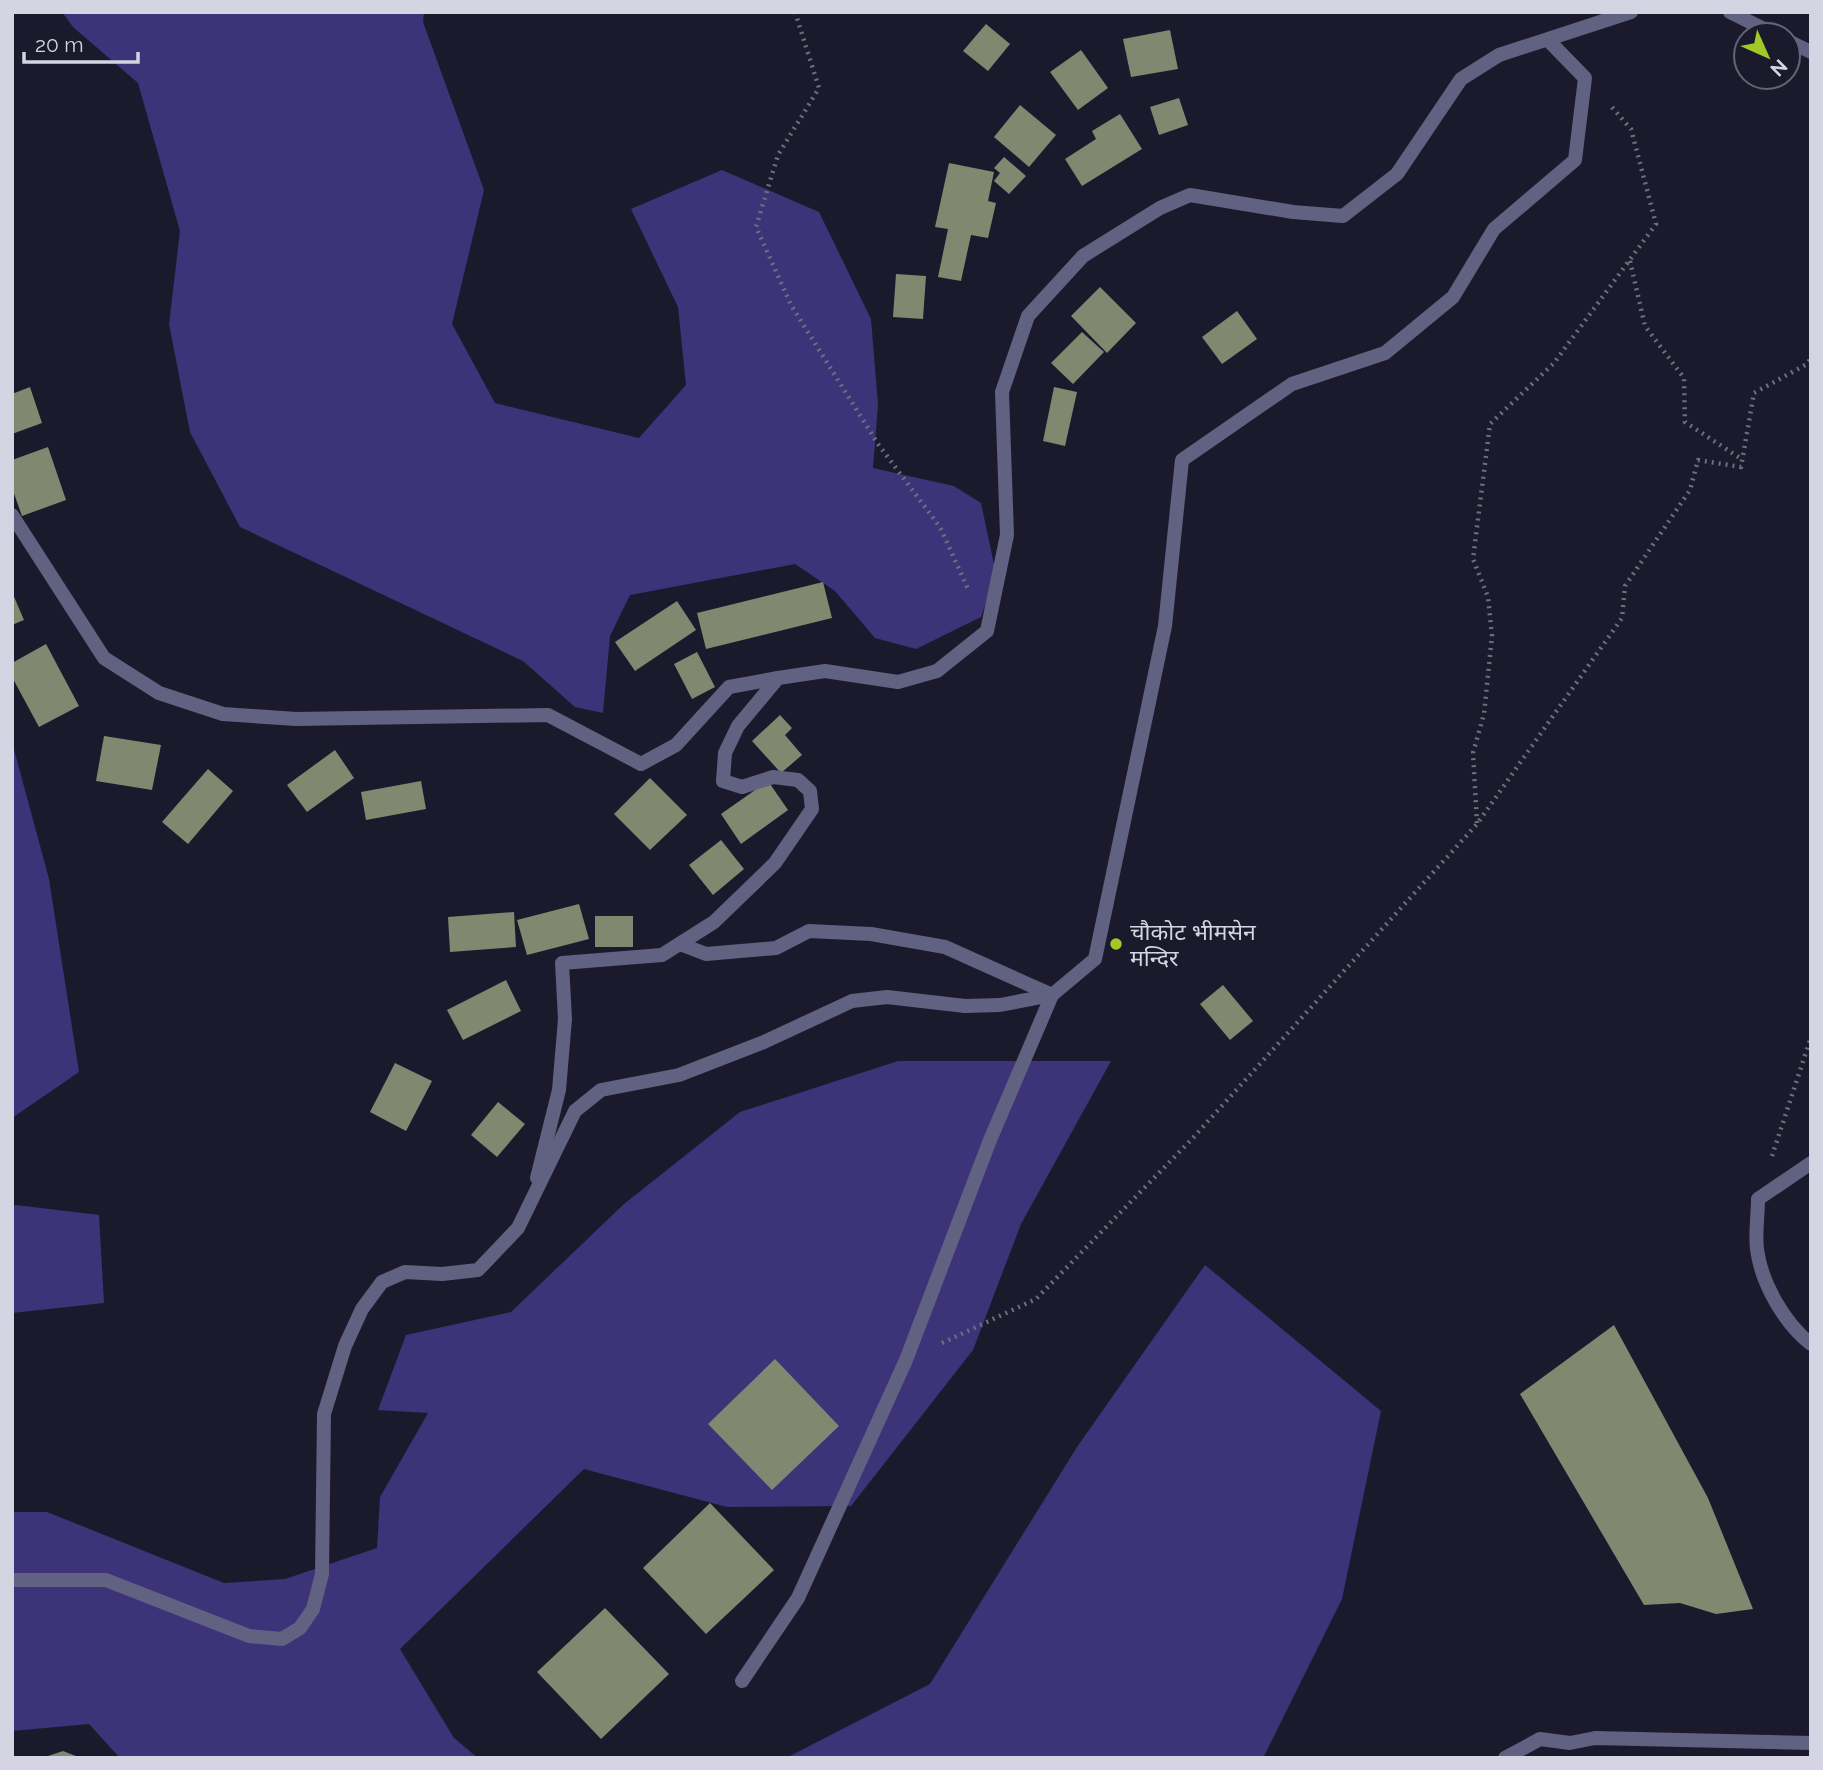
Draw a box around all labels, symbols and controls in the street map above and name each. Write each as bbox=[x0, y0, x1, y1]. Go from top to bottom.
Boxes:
scale bar bbox=[24, 21, 138, 65]
north arrow bbox=[1732, 21, 1802, 91]
text: 20 m bbox=[35, 32, 83, 57]
text: N bbox=[1766, 55, 1792, 81]
place label: चौकोट भीमसेन मन्दिर bbox=[1130, 918, 1257, 971]
marker: चौकोट भीमसेन मन्दिर bbox=[1108, 936, 1124, 952]

